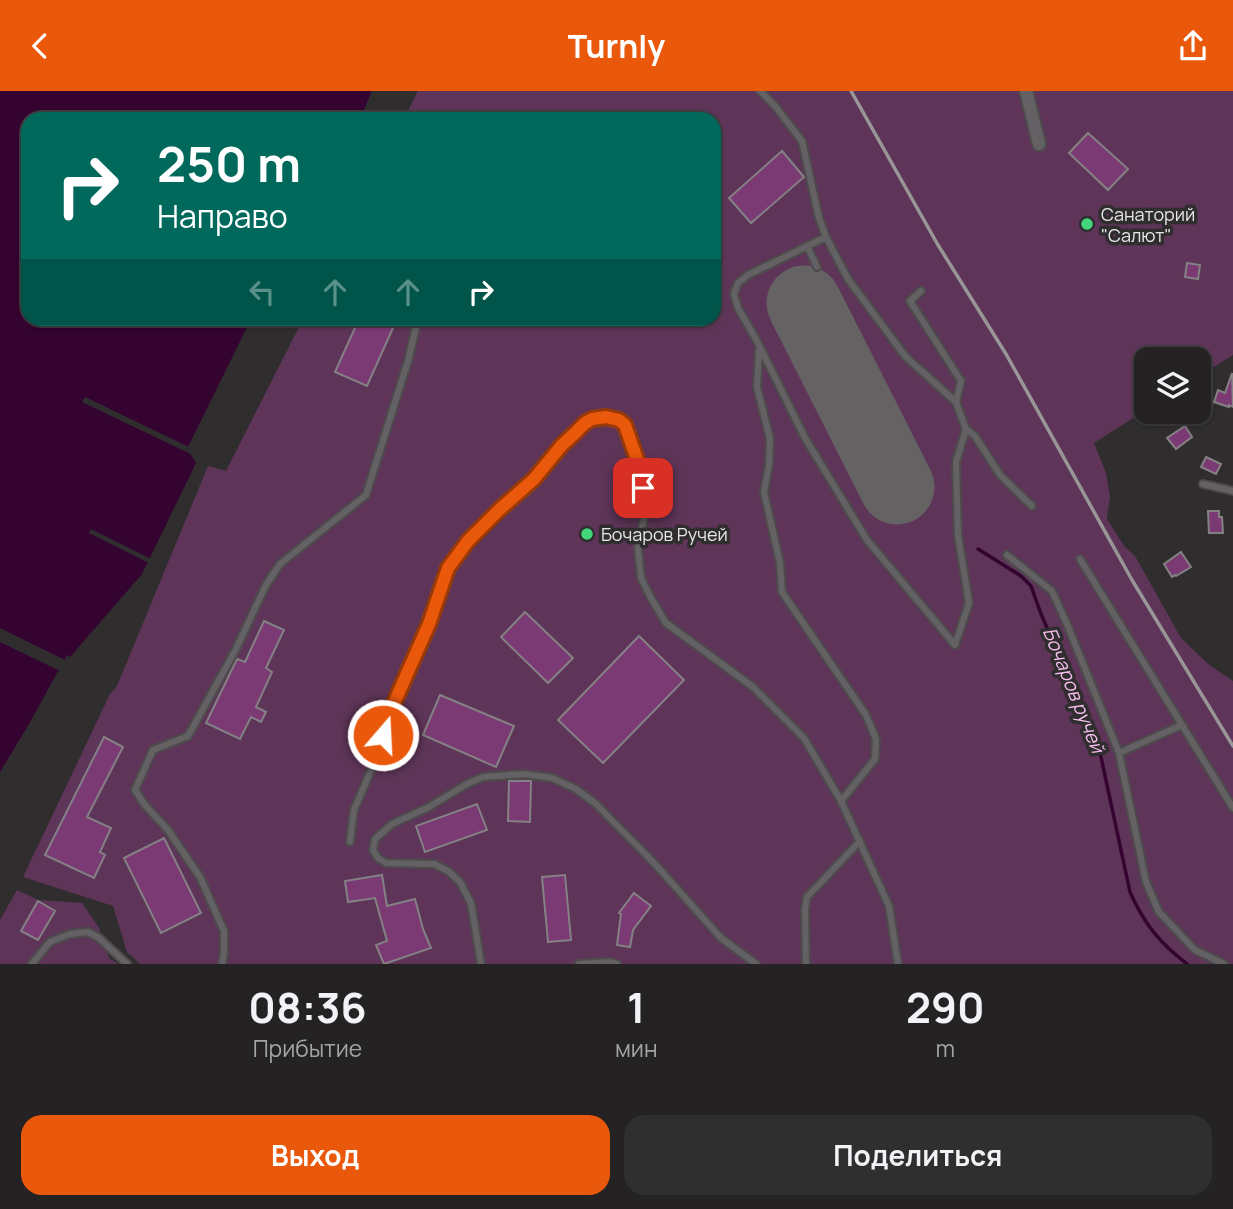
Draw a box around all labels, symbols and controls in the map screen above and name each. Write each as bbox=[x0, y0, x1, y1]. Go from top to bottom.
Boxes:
text: Turnly bbox=[568, 24, 665, 68]
icon: back bbox=[21, 27, 59, 65]
icon: share bbox=[1174, 27, 1212, 65]
text: 250 m bbox=[157, 130, 301, 197]
icon: right bbox=[42, 140, 133, 231]
text: Направо bbox=[157, 194, 288, 238]
place label: Санаторий "Салют" bbox=[1101, 202, 1195, 247]
marker: Санаторий "Салют" bbox=[1079, 216, 1095, 232]
icon: left bbox=[243, 273, 281, 311]
icon: ahead bbox=[316, 273, 354, 311]
icon: ahead bbox=[389, 273, 427, 311]
icon: right bbox=[462, 273, 500, 311]
map controls bbox=[1134, 347, 1211, 424]
button: layers bbox=[1134, 347, 1211, 424]
pin bbox=[613, 458, 673, 518]
icon: arrive bbox=[624, 469, 662, 507]
place label: Бочаров Ручей bbox=[601, 522, 728, 546]
marker: Бочаров Ручей bbox=[579, 526, 595, 542]
water label: Бочаров ручей bbox=[1037, 623, 1112, 759]
position arrow bbox=[346, 698, 420, 772]
text: 08:36 bbox=[248, 978, 367, 1036]
text: 1 bbox=[627, 978, 645, 1036]
text: 290 bbox=[906, 978, 985, 1036]
text: Прибытие bbox=[253, 1032, 362, 1064]
text: мин bbox=[615, 1032, 658, 1064]
text: m bbox=[936, 1032, 955, 1064]
button: Выход bbox=[21, 1115, 610, 1195]
button: Поделиться bbox=[624, 1115, 1212, 1195]

